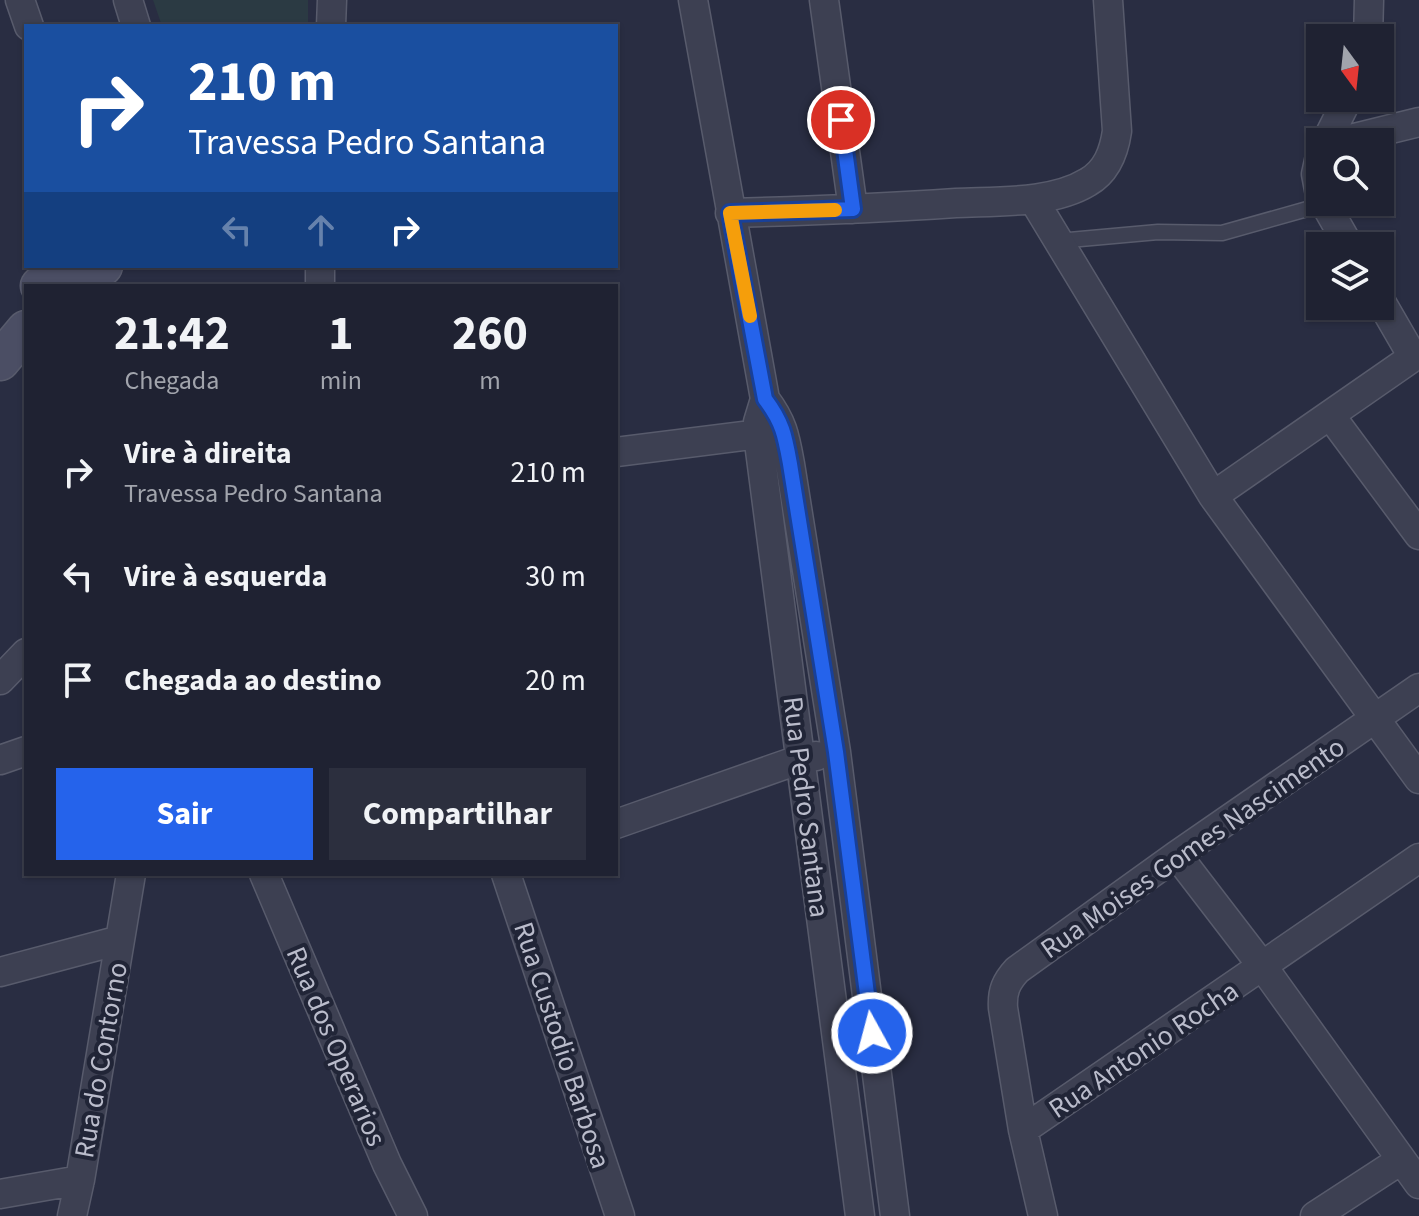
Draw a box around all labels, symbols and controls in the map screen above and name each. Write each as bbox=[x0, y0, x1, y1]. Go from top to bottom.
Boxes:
north arrow bbox=[1306, 24, 1394, 112]
map controls bbox=[1306, 24, 1394, 320]
text: 210 m bbox=[188, 43, 336, 122]
icon: right bbox=[56, 56, 160, 160]
pin bbox=[807, 86, 875, 154]
icon: arrive bbox=[819, 98, 863, 142]
text: Travessa Pedro Santana bbox=[188, 117, 546, 168]
button: search bbox=[1306, 128, 1394, 216]
icon: left bbox=[215, 208, 259, 252]
icon: ahead bbox=[299, 208, 343, 252]
icon: right bbox=[383, 208, 427, 252]
button: layers bbox=[1306, 232, 1394, 320]
text: 21:42 bbox=[114, 300, 230, 368]
text: 1 bbox=[328, 300, 354, 368]
text: 260 bbox=[452, 300, 528, 368]
text: Chegada bbox=[124, 362, 219, 399]
text: min bbox=[320, 362, 362, 399]
text: m bbox=[479, 362, 501, 399]
text: Vire à direita bbox=[124, 432, 292, 475]
icon: right bbox=[56, 450, 100, 494]
text: 210 m bbox=[510, 451, 586, 494]
text: Travessa Pedro Santana bbox=[124, 475, 383, 512]
icon: left bbox=[56, 554, 100, 598]
text: Vire à esquerda bbox=[124, 555, 327, 598]
text: 30 m bbox=[525, 555, 586, 598]
icon: arrive bbox=[56, 658, 100, 702]
text: Chegada ao destino bbox=[124, 659, 382, 702]
text: 20 m bbox=[525, 659, 586, 702]
street label: Rua Pedro Santana bbox=[773, 694, 839, 920]
street label: Rua Moises Gomes Nascimento bbox=[1032, 727, 1353, 968]
button: Sair bbox=[56, 768, 313, 860]
button: Compartilhar bbox=[329, 768, 586, 860]
street label: Rua Custodio Barbosa bbox=[503, 917, 621, 1174]
street label: Rua dos Operarios bbox=[276, 940, 396, 1152]
street label: Rua do Contorno bbox=[64, 959, 138, 1161]
street label: Rua Antonio Rocha bbox=[1041, 971, 1247, 1128]
position arrow bbox=[830, 991, 914, 1075]

